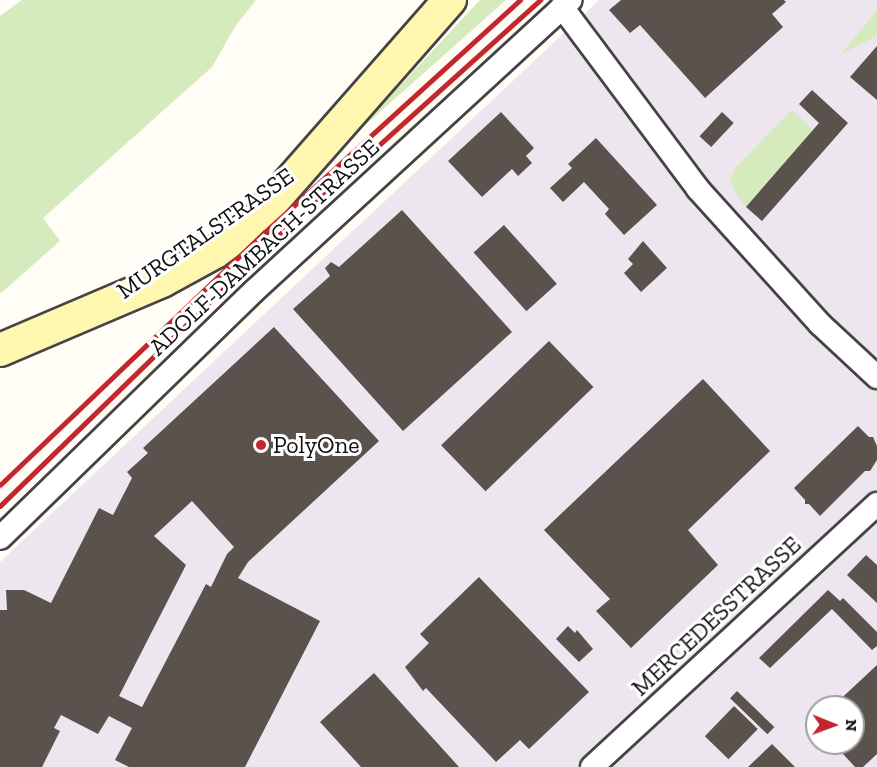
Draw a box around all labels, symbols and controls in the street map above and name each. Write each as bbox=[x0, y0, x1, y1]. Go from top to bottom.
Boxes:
street label: ADOLF-DAMBACH-STRASSE bbox=[143, 133, 385, 361]
street label: MURGTALSTRASSE bbox=[111, 161, 299, 305]
place label: PolyOne bbox=[273, 431, 359, 459]
marker: PolyOne bbox=[254, 438, 268, 452]
street label: MERCEDESSTRASSE bbox=[625, 530, 807, 702]
north arrow bbox=[805, 695, 865, 755]
text: N bbox=[842, 719, 861, 732]

